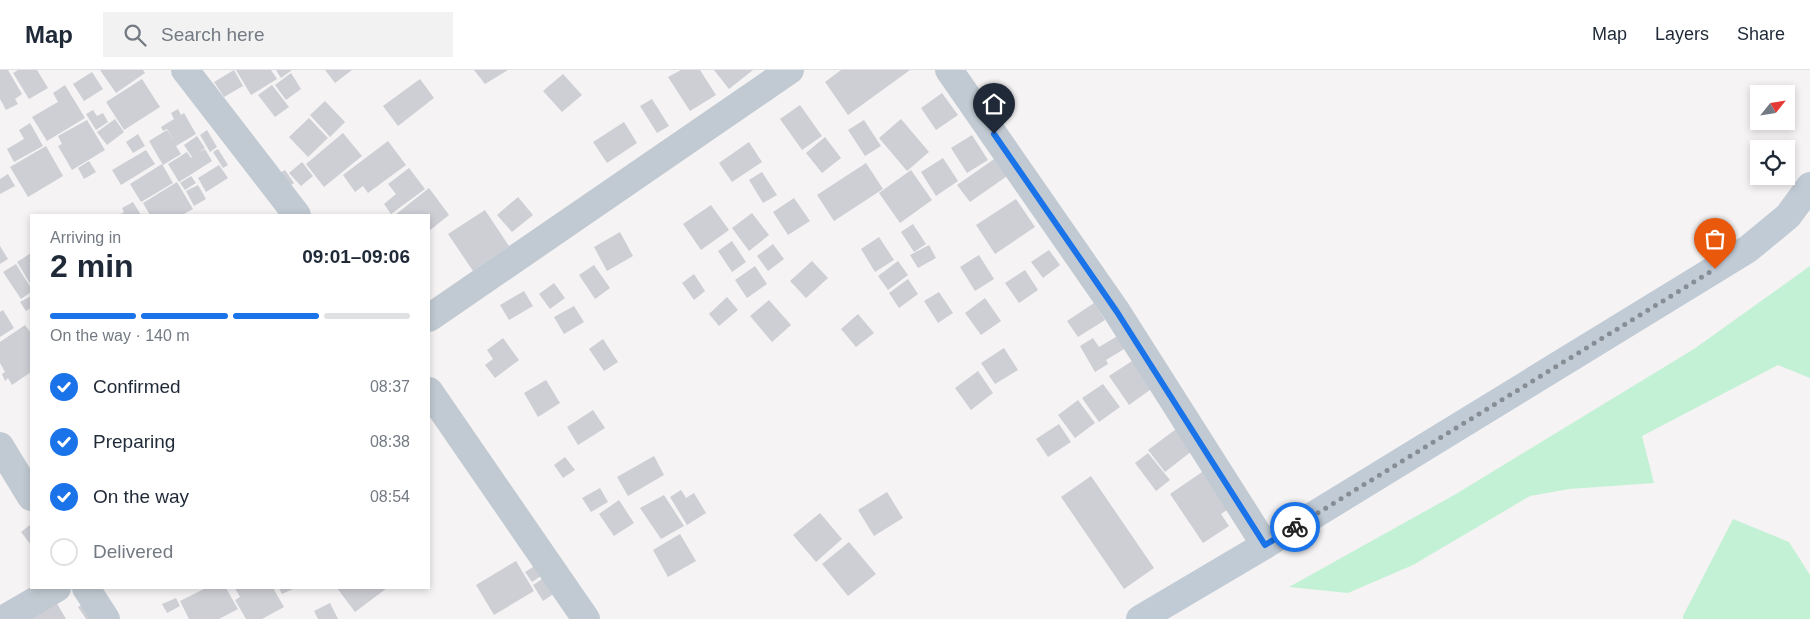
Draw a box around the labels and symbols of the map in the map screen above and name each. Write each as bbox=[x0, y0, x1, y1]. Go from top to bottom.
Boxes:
pin bbox=[973, 83, 1015, 134]
north arrow bbox=[1750, 85, 1795, 130]
pin bbox=[1694, 218, 1736, 269]
courier bbox=[1270, 502, 1320, 552]

